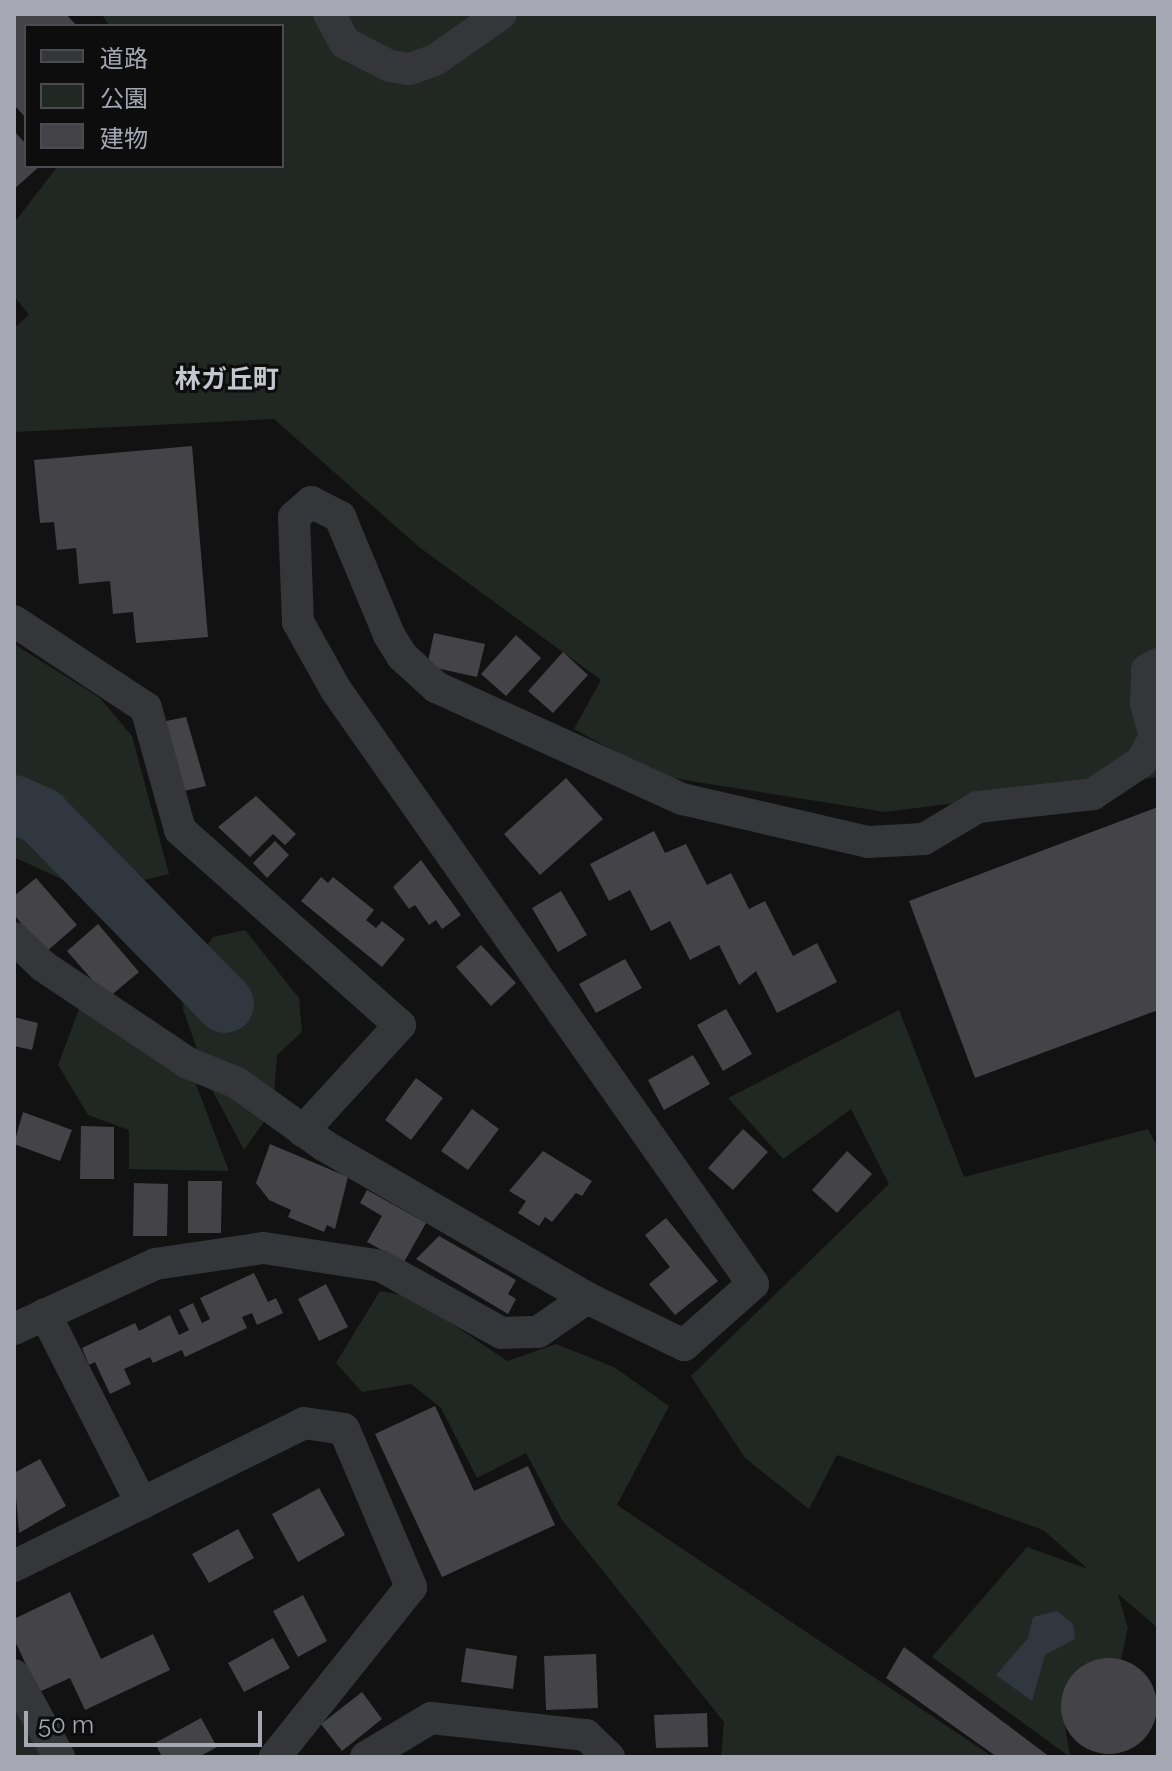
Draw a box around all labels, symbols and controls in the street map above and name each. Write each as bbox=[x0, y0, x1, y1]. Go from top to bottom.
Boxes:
legend bbox=[24, 24, 284, 168]
text: 道路 bbox=[100, 44, 148, 73]
text: 公園 bbox=[100, 84, 148, 113]
text: 建物 bbox=[100, 124, 148, 153]
district label: 林ガ丘町 bbox=[175, 364, 279, 396]
scale bar bbox=[28, 1695, 266, 1745]
text: 50 m bbox=[38, 1710, 94, 1739]

